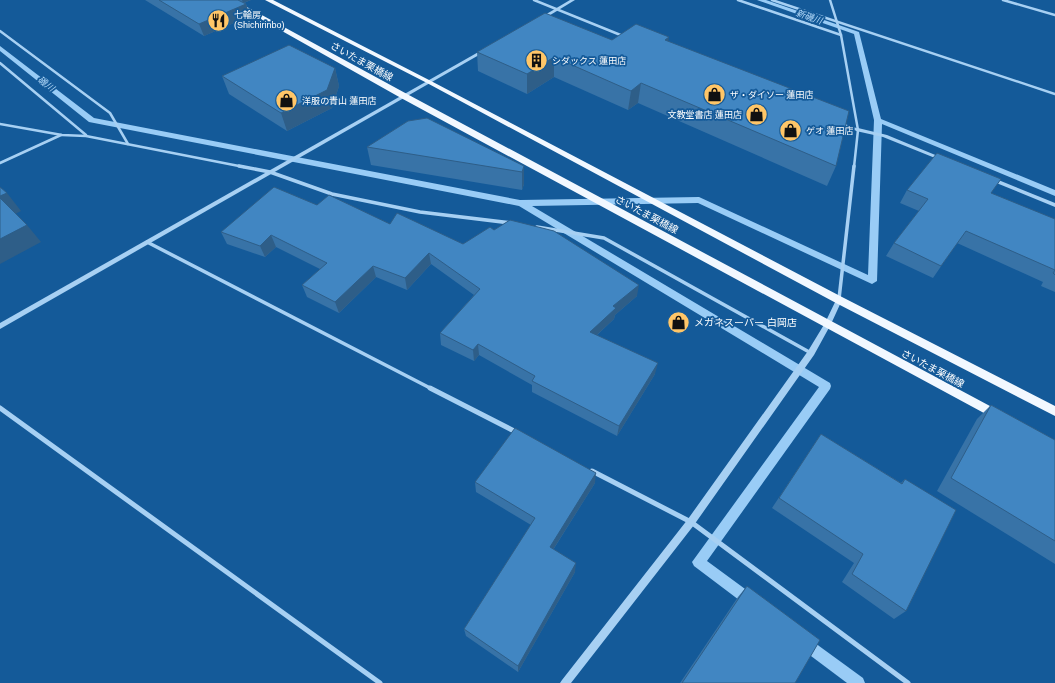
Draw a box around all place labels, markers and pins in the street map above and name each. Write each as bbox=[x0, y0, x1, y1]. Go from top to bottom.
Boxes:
restaurant icon: 七輪房 (Shichirinbo) bbox=[205, 7, 231, 33]
place label: 七輪房 (Shichirinbo) bbox=[234, 9, 285, 30]
building icon: シダックス 蓮田店 bbox=[523, 48, 549, 74]
place label: シダックス 蓮田店 bbox=[552, 56, 626, 66]
shop icon: ザ・ダイソー 蓮田店 bbox=[702, 82, 728, 108]
shop icon: 洋服の青山 蓮田店 bbox=[274, 88, 300, 114]
place label: ザ・ダイソー 蓮田店 bbox=[730, 90, 814, 100]
place label: 洋服の青山 蓮田店 bbox=[302, 96, 377, 106]
shop icon: 文教堂書店 蓮田店 bbox=[744, 102, 770, 128]
place label: 文教堂書店 蓮田店 bbox=[667, 110, 742, 120]
shop icon: ゲオ 蓮田店 bbox=[778, 118, 804, 144]
place label: ゲオ 蓮田店 bbox=[806, 126, 854, 136]
shop icon: メガネスーパー 白岡店 bbox=[665, 309, 691, 335]
place label: メガネスーパー 白岡店 bbox=[694, 317, 797, 328]

